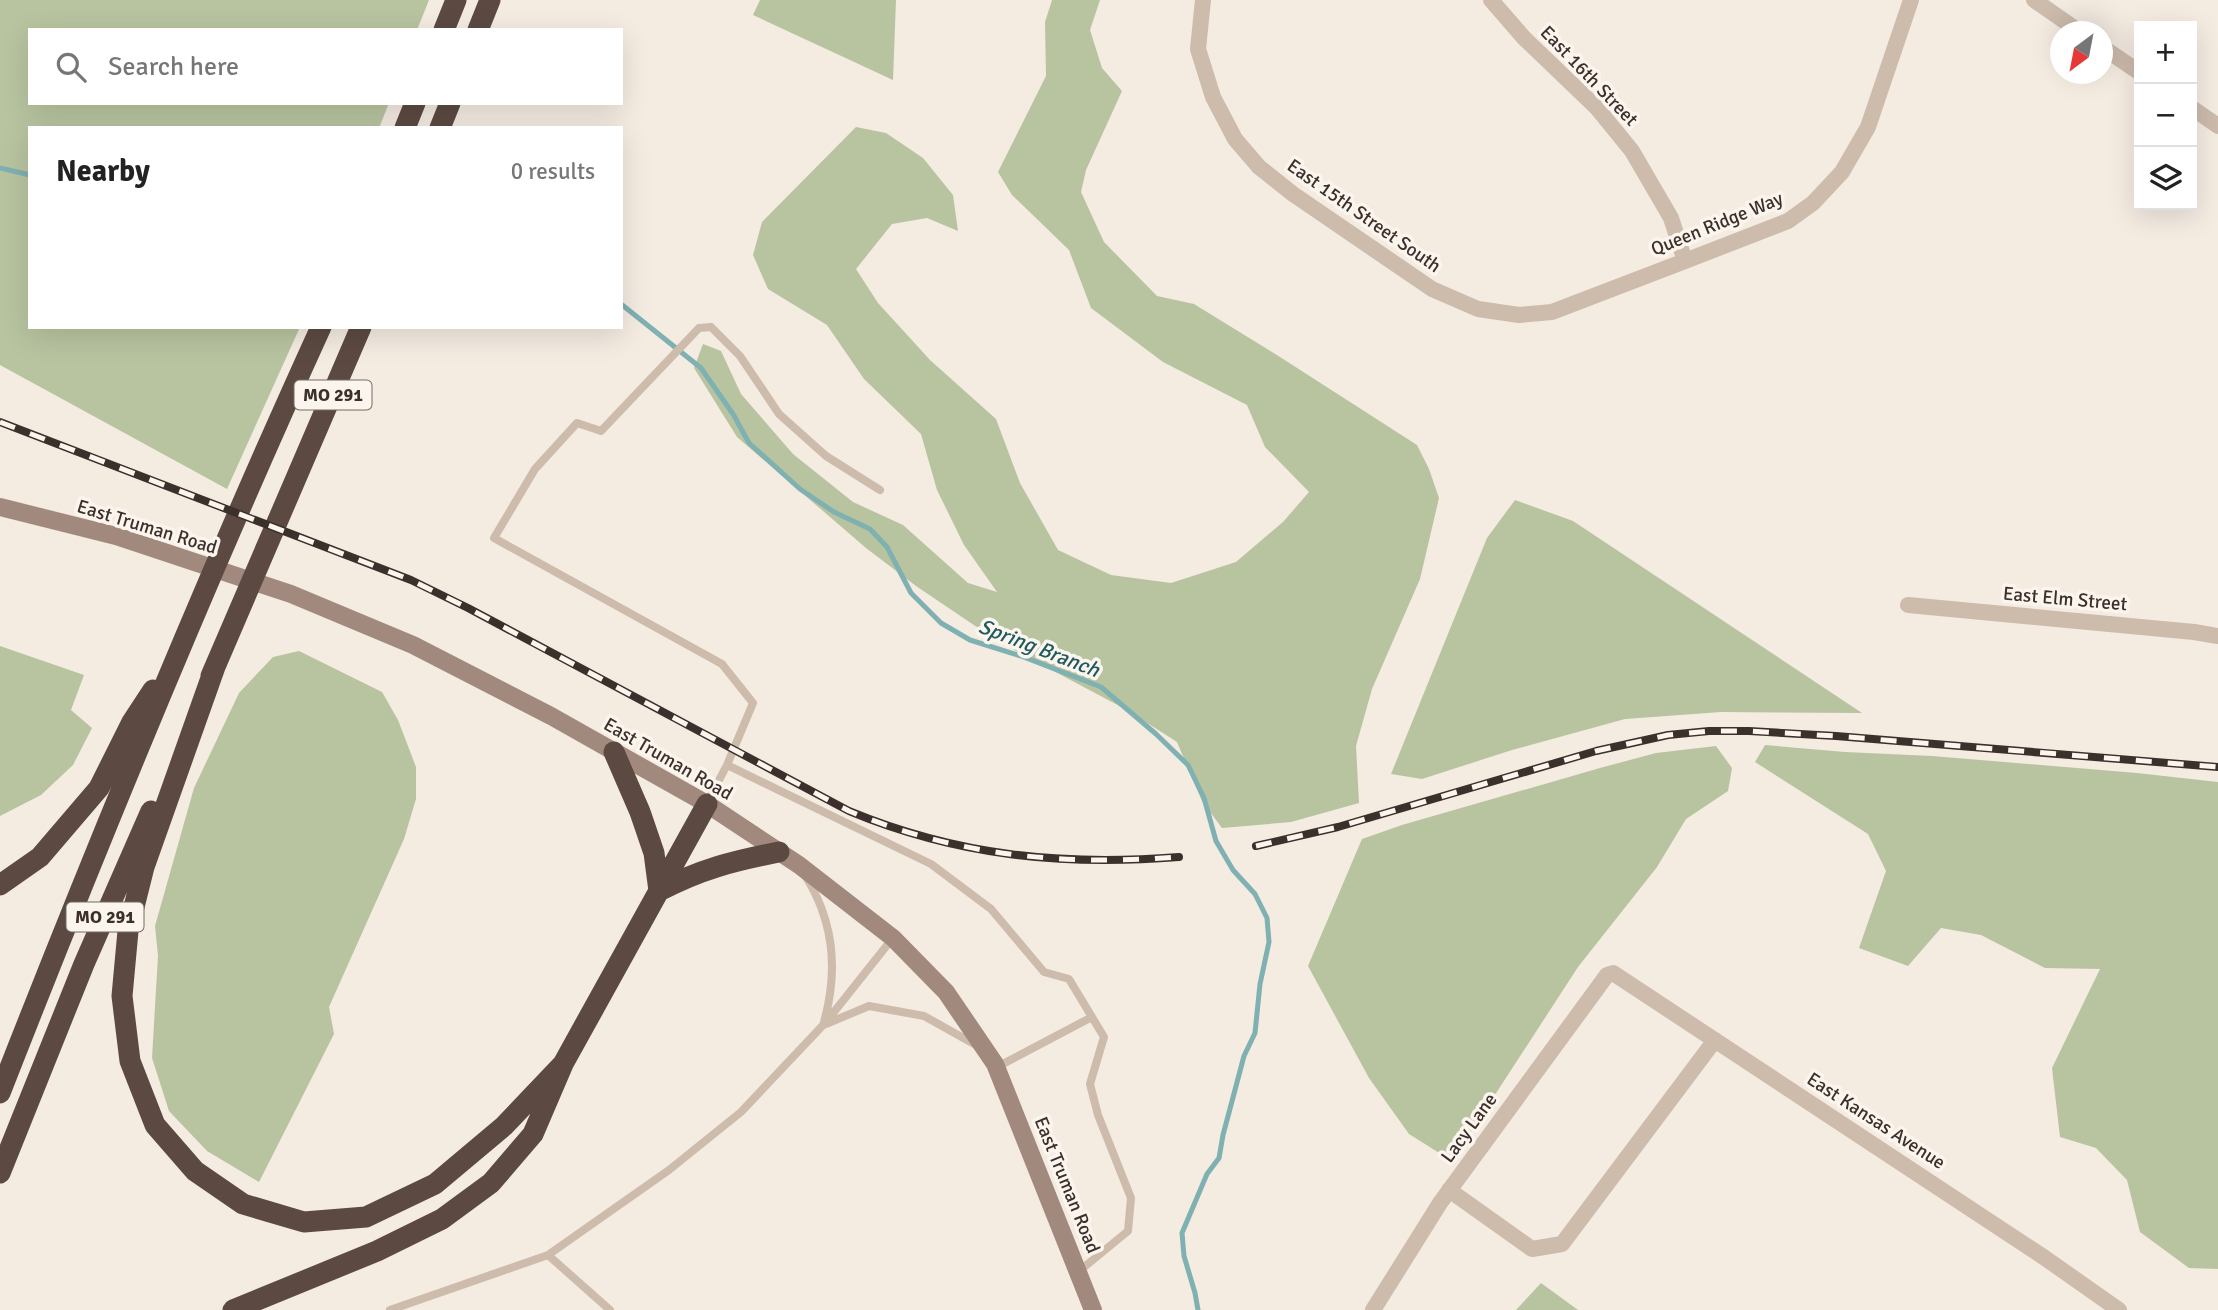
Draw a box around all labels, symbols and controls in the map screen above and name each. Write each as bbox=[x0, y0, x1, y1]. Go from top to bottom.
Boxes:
street label: East 16th Street bbox=[1535, 21, 1643, 132]
north arrow bbox=[2050, 21, 2113, 84]
map controls bbox=[2134, 21, 2197, 210]
button: + bbox=[2134, 21, 2197, 84]
search box bbox=[28, 28, 623, 105]
icon: search bbox=[52, 48, 90, 86]
text: Search here bbox=[108, 51, 239, 83]
button: − bbox=[2134, 84, 2197, 147]
button: layers bbox=[2134, 147, 2197, 210]
text: Nearby bbox=[56, 153, 150, 190]
street label: East 15th Street South bbox=[1282, 154, 1446, 278]
text: 0 results bbox=[511, 157, 595, 186]
street label: Queen Ridge Way bbox=[1647, 187, 1787, 261]
road number: MO 291 bbox=[294, 380, 372, 410]
street label: East Truman Road bbox=[74, 494, 220, 560]
street label: East Elm Street bbox=[2002, 582, 2128, 616]
water label: Spring Branch bbox=[975, 613, 1104, 683]
street label: East Truman Road bbox=[599, 712, 737, 806]
road number: MO 291 bbox=[66, 902, 144, 932]
street label: East Kansas Avenue bbox=[1802, 1067, 1950, 1175]
street label: Lacy Lane bbox=[1436, 1088, 1502, 1168]
street label: East Truman Road bbox=[1029, 1113, 1105, 1257]

